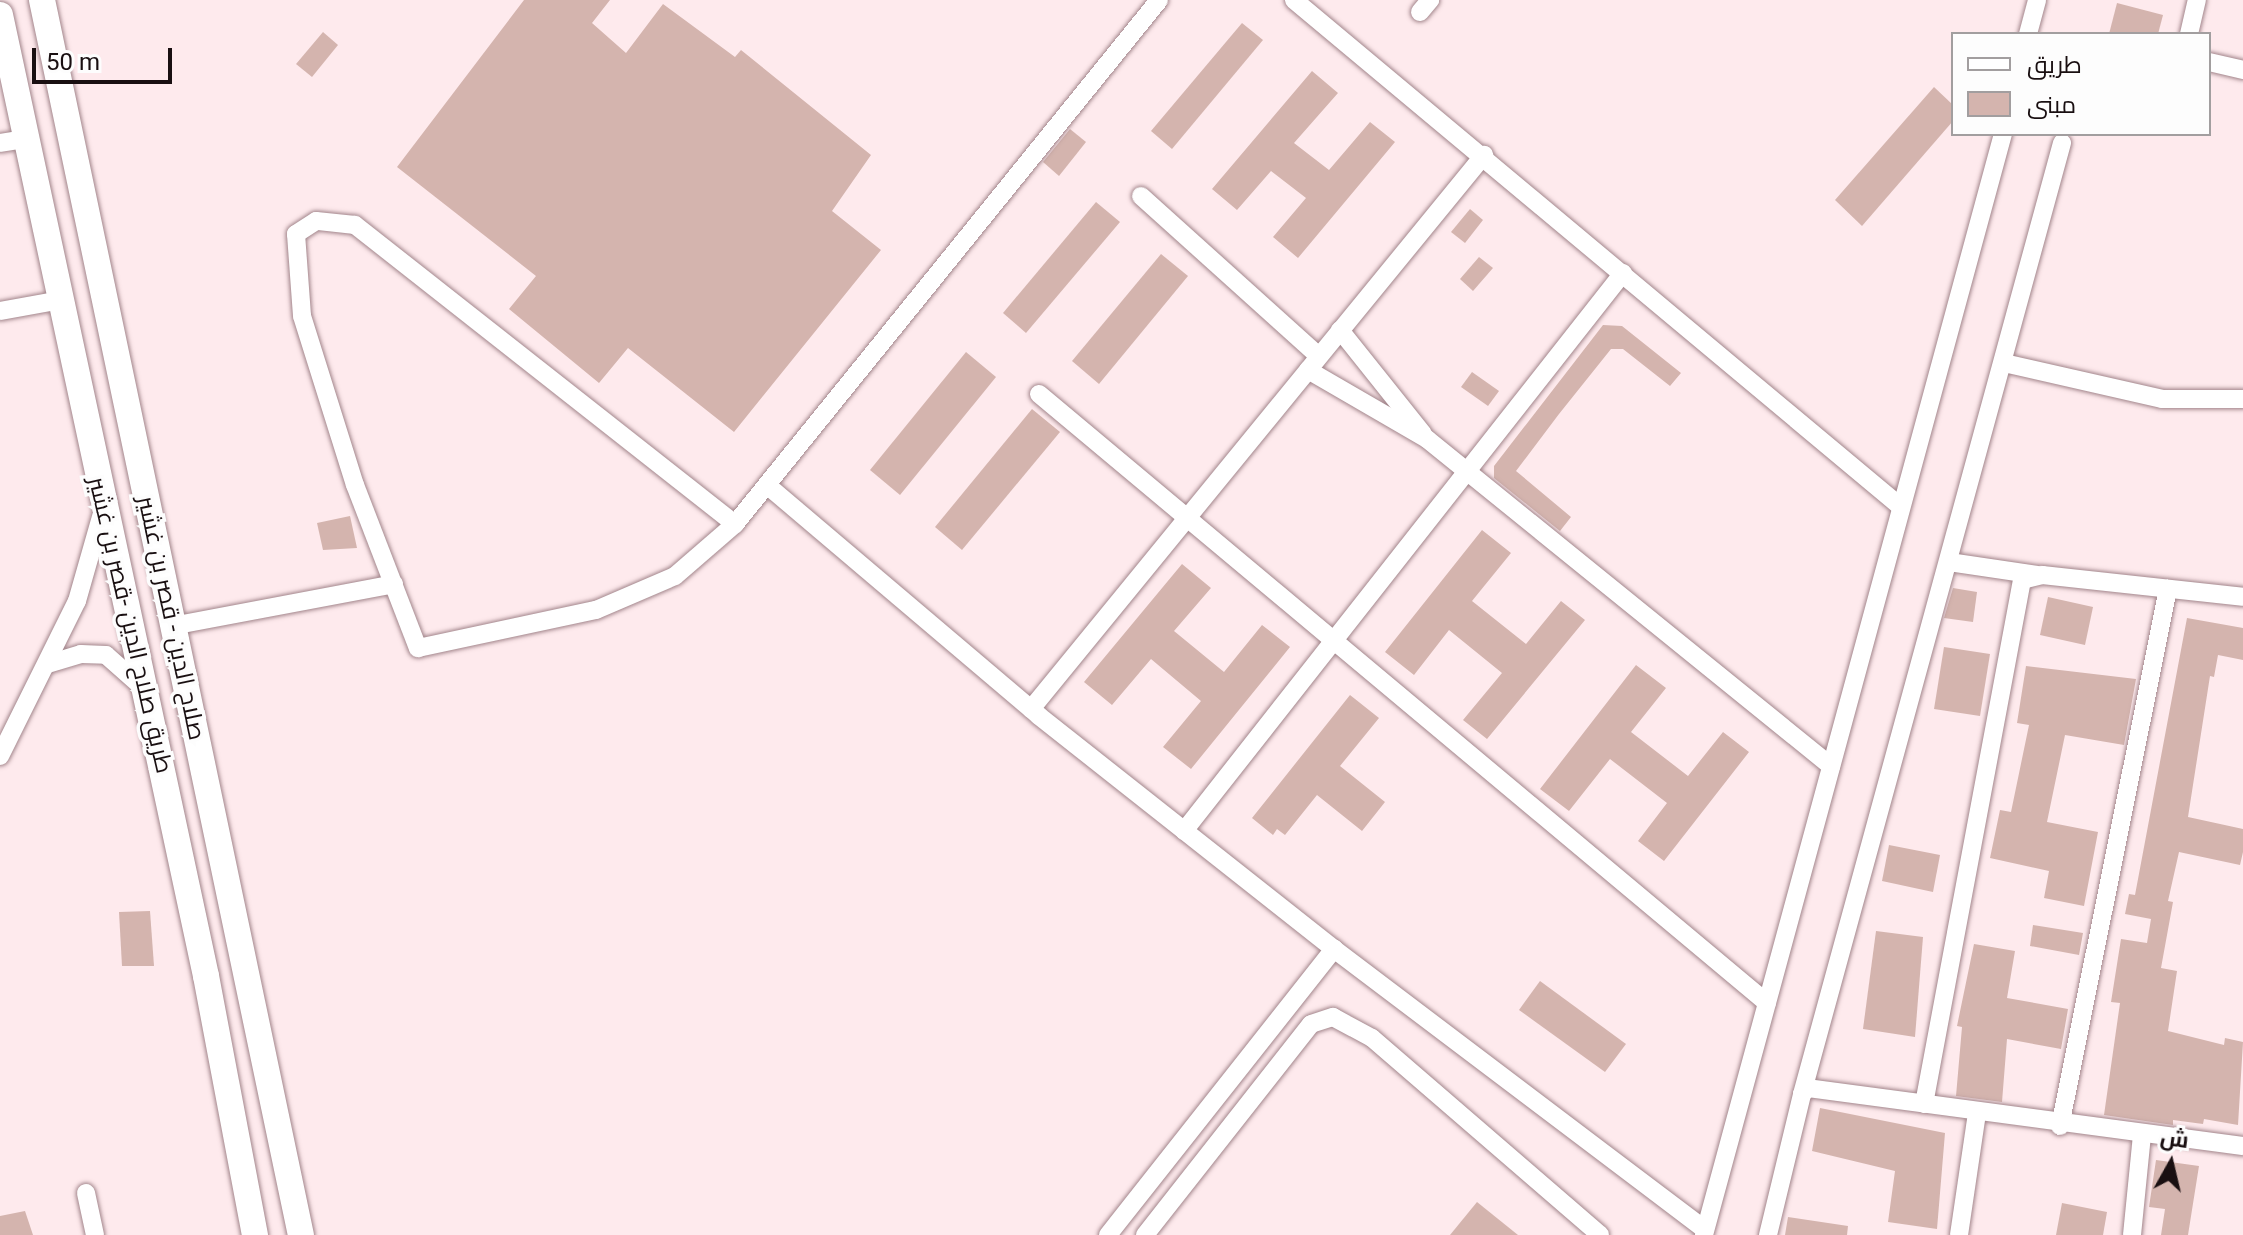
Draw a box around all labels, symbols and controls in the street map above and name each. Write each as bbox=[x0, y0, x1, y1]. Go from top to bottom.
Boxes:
scale bar bbox=[36, 32, 176, 82]
legend bbox=[1951, 32, 2211, 136]
text: 50 m bbox=[46, 48, 100, 76]
text: طريق bbox=[2027, 51, 2082, 79]
text: مبنى bbox=[2027, 91, 2076, 119]
street label: طريق صلاح الدين -قصر بن غشير bbox=[82, 474, 178, 776]
street label: صلاح الدين - قصر بن غشير bbox=[131, 493, 211, 743]
north arrow bbox=[2131, 1123, 2211, 1203]
text: ش bbox=[2159, 1124, 2190, 1153]

